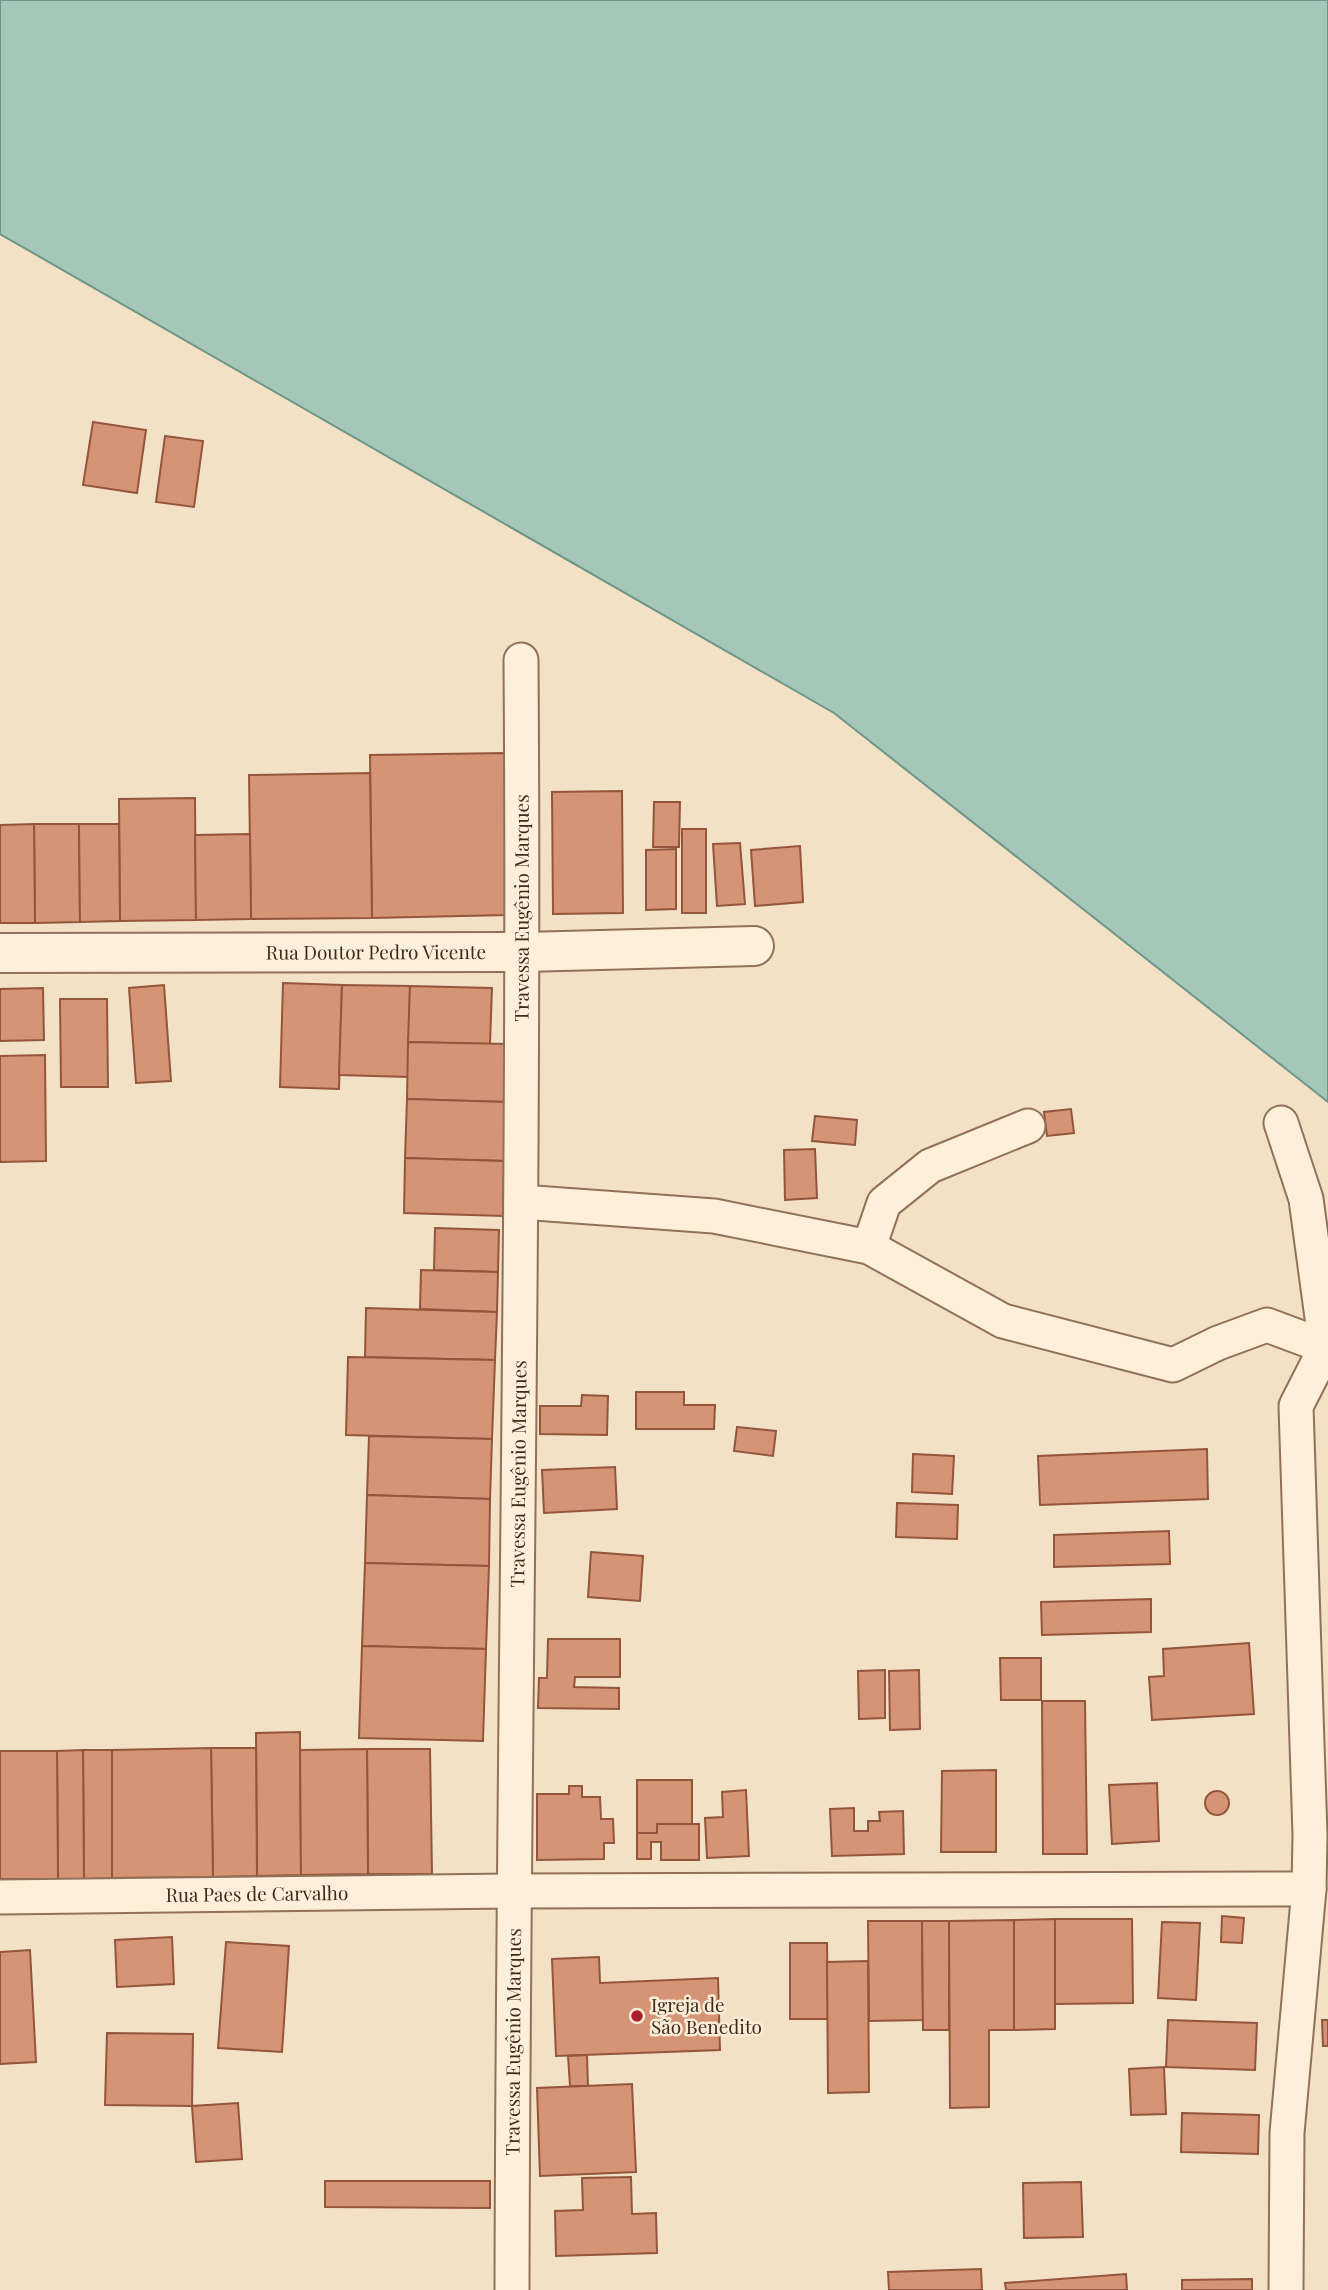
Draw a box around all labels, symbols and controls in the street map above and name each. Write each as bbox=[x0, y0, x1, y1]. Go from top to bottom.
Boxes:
street label: Travessa Eugênio Marques bbox=[508, 794, 534, 1022]
street label: Rua Doutor Pedro Vicente bbox=[266, 938, 486, 964]
street label: Travessa Eugênio Marques bbox=[503, 1360, 531, 1588]
street label: Rua Paes de Carvalho bbox=[165, 1879, 348, 1907]
street label: Travessa Eugênio Marques bbox=[498, 1928, 526, 2156]
place label: Igreja de São Benedito bbox=[651, 1991, 762, 2039]
marker: Igreja de São Benedito bbox=[629, 2008, 645, 2024]

